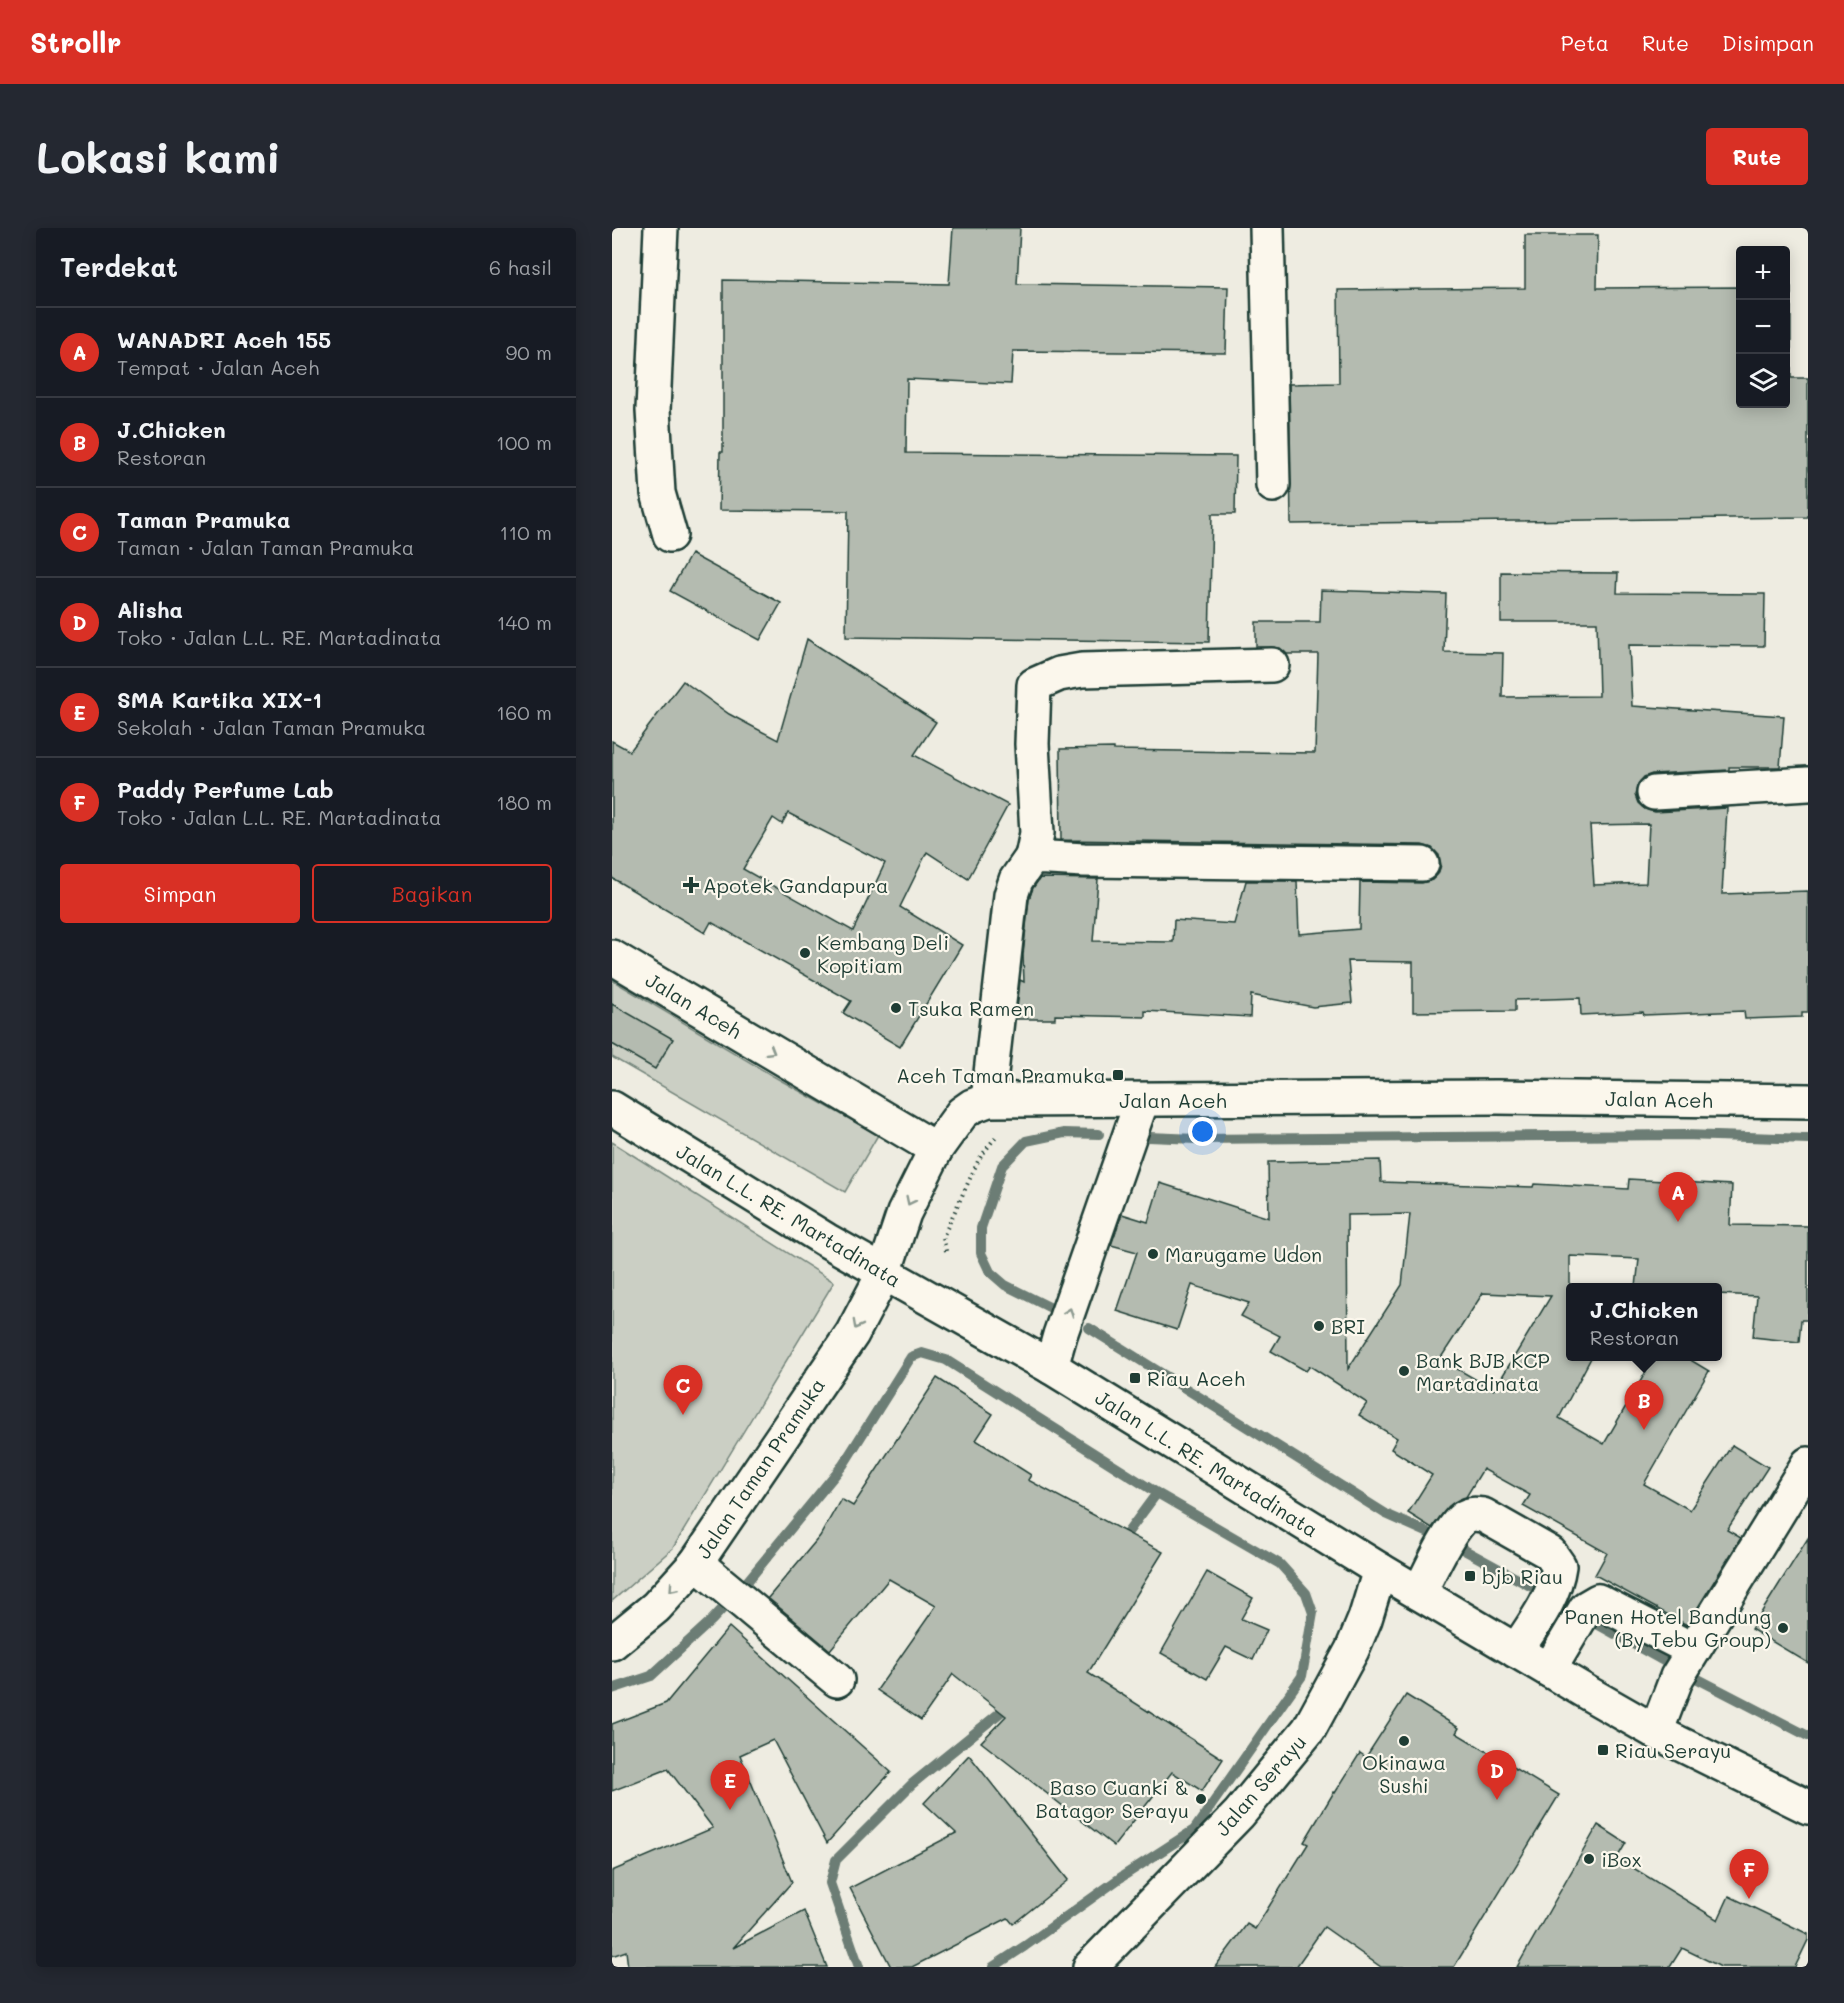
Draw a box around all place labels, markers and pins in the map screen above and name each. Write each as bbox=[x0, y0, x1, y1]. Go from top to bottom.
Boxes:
place label: Apotek Gandapura bbox=[703, 872, 889, 898]
marker: Apotek Gandapura bbox=[684, 878, 698, 892]
place label: Kembang Deli Kopitiam bbox=[817, 929, 949, 978]
marker: Kembang Deli Kopitiam bbox=[798, 946, 812, 960]
place label: Tsuka Ramen bbox=[908, 995, 1034, 1021]
marker: Tsuka Ramen bbox=[889, 1001, 903, 1015]
place label: Aceh Taman Pramuka bbox=[896, 1062, 1106, 1088]
marker: Aceh Taman Pramuka bbox=[1111, 1068, 1125, 1082]
pin: A bbox=[1658, 1172, 1698, 1222]
place label: Marugame Udon bbox=[1165, 1241, 1322, 1267]
marker: Marugame Udon bbox=[1146, 1247, 1160, 1261]
place label: BRI bbox=[1331, 1313, 1365, 1339]
marker: BRI bbox=[1312, 1319, 1326, 1333]
place label: Bank BJB KCP Martadinata bbox=[1416, 1347, 1550, 1396]
marker: Bank BJB KCP Martadinata bbox=[1397, 1364, 1411, 1378]
place label: Riau Aceh bbox=[1147, 1365, 1245, 1391]
pin: C bbox=[664, 1366, 702, 1415]
marker: Riau Aceh bbox=[1128, 1371, 1142, 1385]
pin: B bbox=[1624, 1380, 1664, 1430]
place label: bjb Riau bbox=[1482, 1563, 1563, 1589]
marker: bjb Riau bbox=[1463, 1569, 1477, 1583]
place label: Panen Hotel Bandung (By Tebu Group) bbox=[1564, 1603, 1771, 1652]
marker: Panen Hotel Bandung (By Tebu Group) bbox=[1776, 1621, 1790, 1635]
marker: Okinawa Sushi bbox=[1397, 1734, 1411, 1748]
place label: Riau Serayu bbox=[1615, 1737, 1731, 1763]
marker: Riau Serayu bbox=[1596, 1743, 1610, 1757]
place label: Okinawa Sushi bbox=[1362, 1749, 1446, 1798]
pin: D bbox=[1478, 1750, 1516, 1800]
pin: E bbox=[710, 1760, 750, 1810]
place label: Baso Cuanki & Batagor Serayu bbox=[1035, 1774, 1189, 1823]
marker: Baso Cuanki & Batagor Serayu bbox=[1194, 1792, 1208, 1806]
place label: iBox bbox=[1601, 1846, 1642, 1872]
pin: F bbox=[1730, 1850, 1768, 1899]
marker: iBox bbox=[1582, 1852, 1596, 1866]

